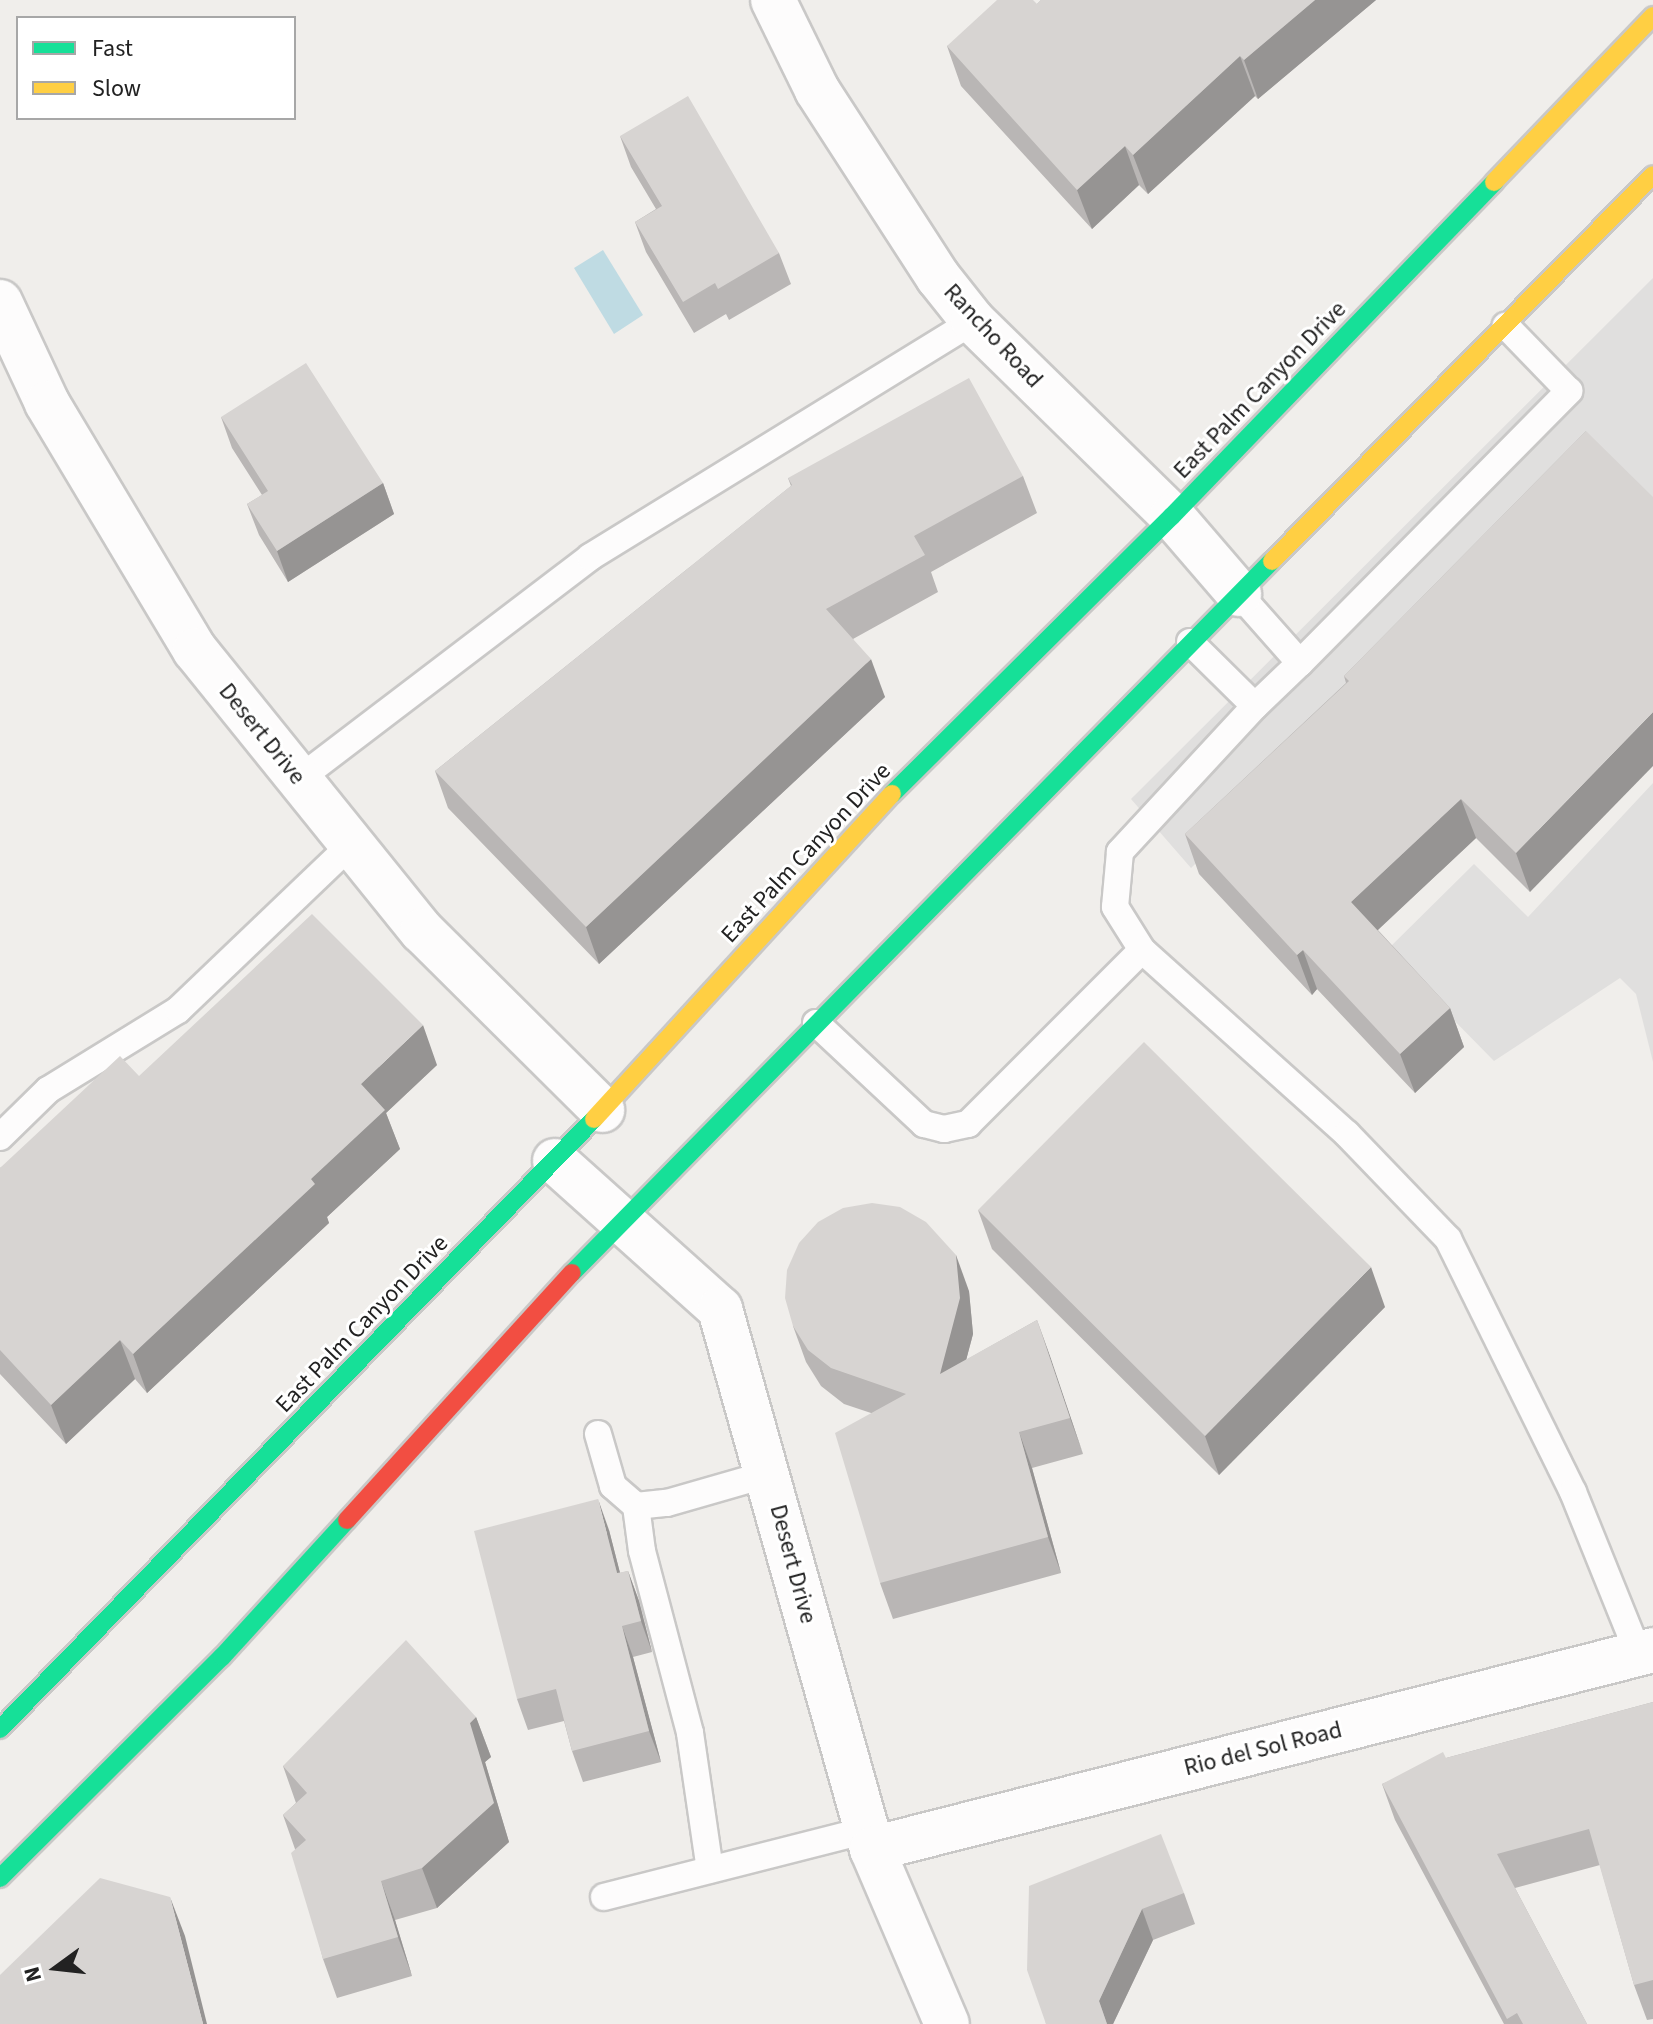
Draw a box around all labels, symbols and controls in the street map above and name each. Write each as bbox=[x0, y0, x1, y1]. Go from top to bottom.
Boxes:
legend bbox=[16, 16, 296, 120]
text: Fast bbox=[92, 31, 133, 66]
text: Slow bbox=[92, 71, 141, 106]
street label: Rancho Road bbox=[937, 278, 1049, 394]
street label: East Palm Canyon Drive bbox=[1168, 295, 1352, 485]
street label: Desert Drive bbox=[212, 678, 312, 790]
street label: East Palm Canyon Drive bbox=[715, 757, 897, 949]
street label: East Palm Canyon Drive bbox=[270, 1229, 454, 1419]
street label: Desert Drive bbox=[763, 1501, 823, 1627]
street label: Rio del Sol Road bbox=[1181, 1715, 1345, 1783]
north arrow bbox=[16, 1928, 96, 2008]
text: N bbox=[15, 1963, 50, 1985]

